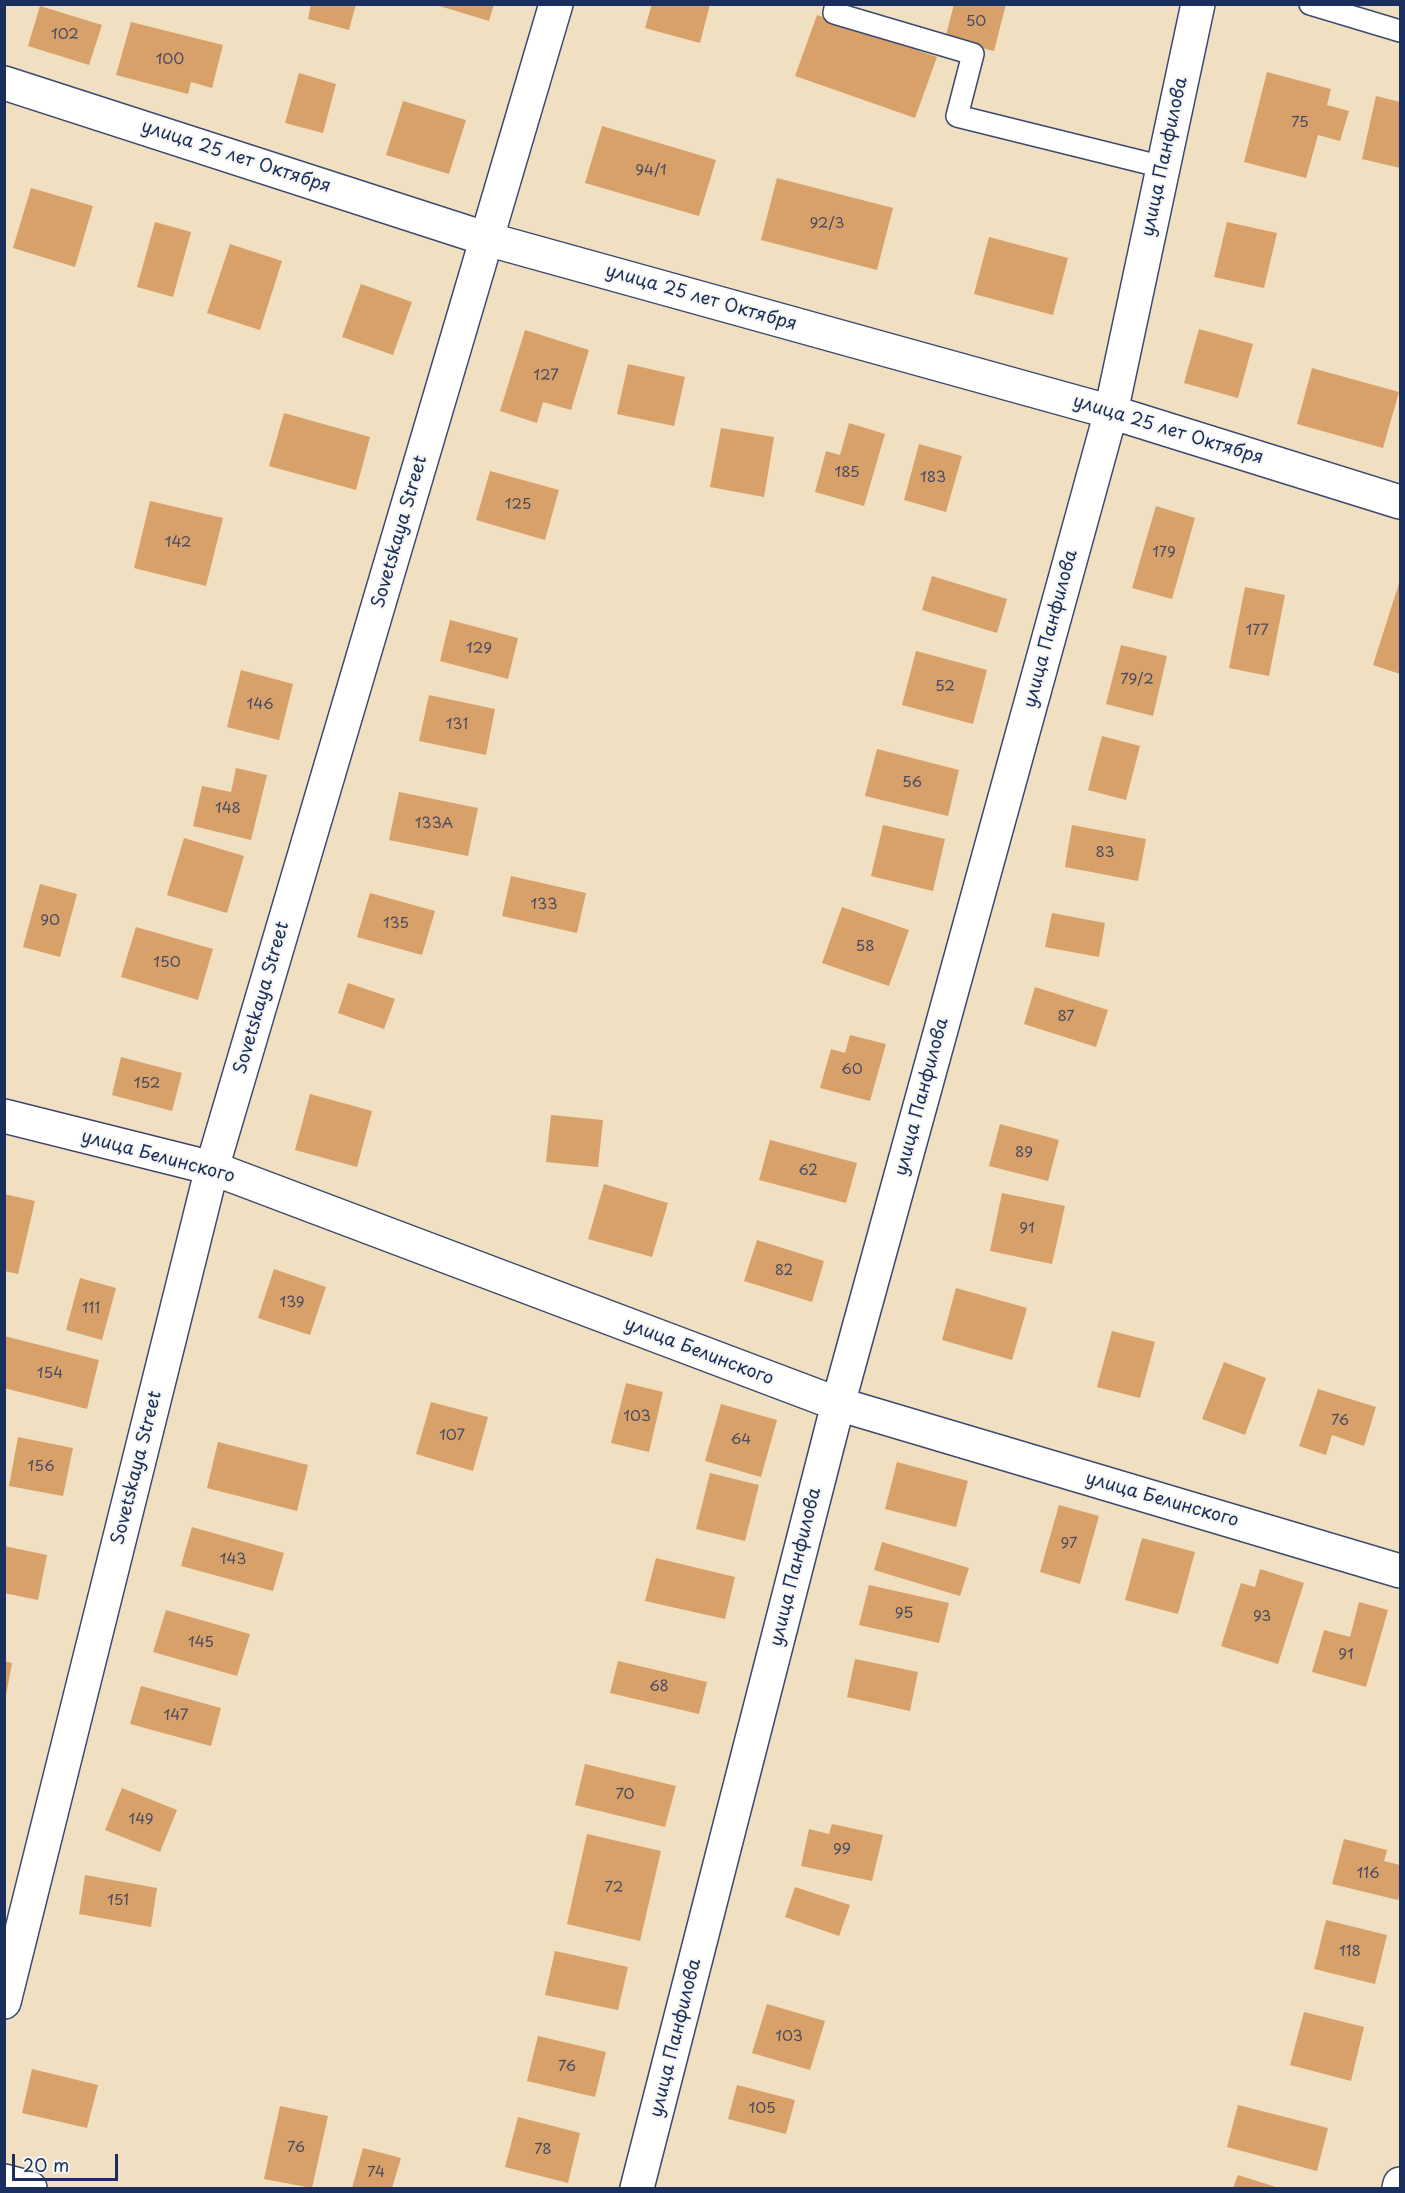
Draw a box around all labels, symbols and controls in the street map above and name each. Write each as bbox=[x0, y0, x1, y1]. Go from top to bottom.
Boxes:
house number: 50 bbox=[966, 13, 986, 31]
house number: 102 bbox=[51, 26, 79, 44]
house number: 100 bbox=[156, 51, 184, 69]
street label: улица Панфилова bbox=[1138, 75, 1192, 239]
house number: 75 bbox=[1291, 114, 1309, 132]
street label: улица 25 лет Октября bbox=[139, 116, 333, 198]
house number: 94/1 bbox=[635, 162, 667, 180]
house number: 92/3 bbox=[809, 215, 845, 233]
street label: улица 25 лет Октября bbox=[603, 260, 799, 336]
house number: 127 bbox=[533, 367, 559, 385]
street label: улица 25 лет Октября bbox=[1070, 391, 1266, 469]
street label: Sovetskaya Street bbox=[368, 453, 432, 611]
house number: 185 bbox=[834, 464, 860, 482]
house number: 183 bbox=[920, 469, 946, 487]
house number: 125 bbox=[505, 496, 531, 514]
house number: 142 bbox=[165, 534, 191, 552]
house number: 179 bbox=[1152, 544, 1176, 562]
street label: улица Панфилова bbox=[1020, 548, 1082, 710]
house number: 177 bbox=[1245, 622, 1269, 640]
house number: 129 bbox=[466, 640, 492, 658]
house number: 79/2 bbox=[1120, 671, 1154, 689]
house number: 52 bbox=[935, 678, 955, 696]
house number: 146 bbox=[246, 696, 274, 714]
house number: 131 bbox=[446, 716, 468, 734]
house number: 56 bbox=[902, 774, 922, 792]
house number: 148 bbox=[215, 800, 241, 818]
house number: 133А bbox=[415, 815, 453, 833]
house number: 83 bbox=[1095, 844, 1115, 862]
house number: 133 bbox=[531, 896, 557, 914]
house number: 90 bbox=[40, 912, 60, 930]
house number: 135 bbox=[383, 915, 409, 933]
street label: Sovetskaya Street bbox=[230, 919, 294, 1077]
house number: 58 bbox=[855, 938, 875, 956]
house number: 150 bbox=[153, 954, 181, 972]
house number: 87 bbox=[1057, 1008, 1075, 1026]
street label: улица Панфилова bbox=[891, 1016, 953, 1178]
house number: 60 bbox=[841, 1061, 863, 1079]
house number: 152 bbox=[134, 1075, 160, 1093]
street label: улица Белинского bbox=[79, 1126, 237, 1188]
house number: 89 bbox=[1015, 1144, 1033, 1162]
house number: 62 bbox=[798, 1162, 818, 1180]
house number: 91 bbox=[1019, 1220, 1035, 1238]
house number: 82 bbox=[775, 1262, 793, 1280]
house number: 139 bbox=[279, 1294, 305, 1312]
house number: 111 bbox=[82, 1300, 100, 1318]
street label: улица Белинского bbox=[621, 1314, 777, 1390]
house number: 154 bbox=[37, 1365, 63, 1383]
street label: Sovetskaya Street bbox=[107, 1389, 167, 1547]
house number: 103 bbox=[623, 1408, 651, 1426]
house number: 76 bbox=[1331, 1412, 1349, 1430]
house number: 107 bbox=[439, 1427, 465, 1445]
house number: 64 bbox=[731, 1431, 751, 1449]
house number: 156 bbox=[28, 1458, 54, 1476]
street label: улица Белинского bbox=[1083, 1468, 1241, 1532]
street label: улица Панфилова bbox=[766, 1485, 826, 1649]
house number: 97 bbox=[1060, 1535, 1078, 1553]
house number: 143 bbox=[220, 1551, 246, 1569]
house number: 95 bbox=[895, 1605, 913, 1623]
house number: 93 bbox=[1253, 1608, 1271, 1626]
house number: 145 bbox=[188, 1634, 214, 1652]
house number: 91 bbox=[1338, 1646, 1354, 1664]
house number: 68 bbox=[649, 1678, 669, 1696]
house number: 147 bbox=[164, 1707, 188, 1725]
house number: 70 bbox=[615, 1786, 635, 1804]
house number: 149 bbox=[128, 1811, 154, 1829]
house number: 99 bbox=[833, 1841, 851, 1859]
house number: 116 bbox=[1356, 1865, 1380, 1883]
house number: 72 bbox=[605, 1879, 623, 1897]
house number: 151 bbox=[107, 1892, 129, 1910]
house number: 118 bbox=[1339, 1943, 1361, 1961]
street label: улица Панфилова bbox=[646, 1956, 706, 2120]
house number: 103 bbox=[775, 2028, 803, 2046]
house number: 76 bbox=[558, 2058, 576, 2076]
house number: 105 bbox=[748, 2100, 776, 2118]
house number: 76 bbox=[287, 2139, 305, 2157]
house number: 78 bbox=[534, 2141, 552, 2159]
scale bar bbox=[15, 2142, 122, 2180]
text: 20 m bbox=[23, 2151, 69, 2178]
house number: 74 bbox=[367, 2164, 385, 2182]

